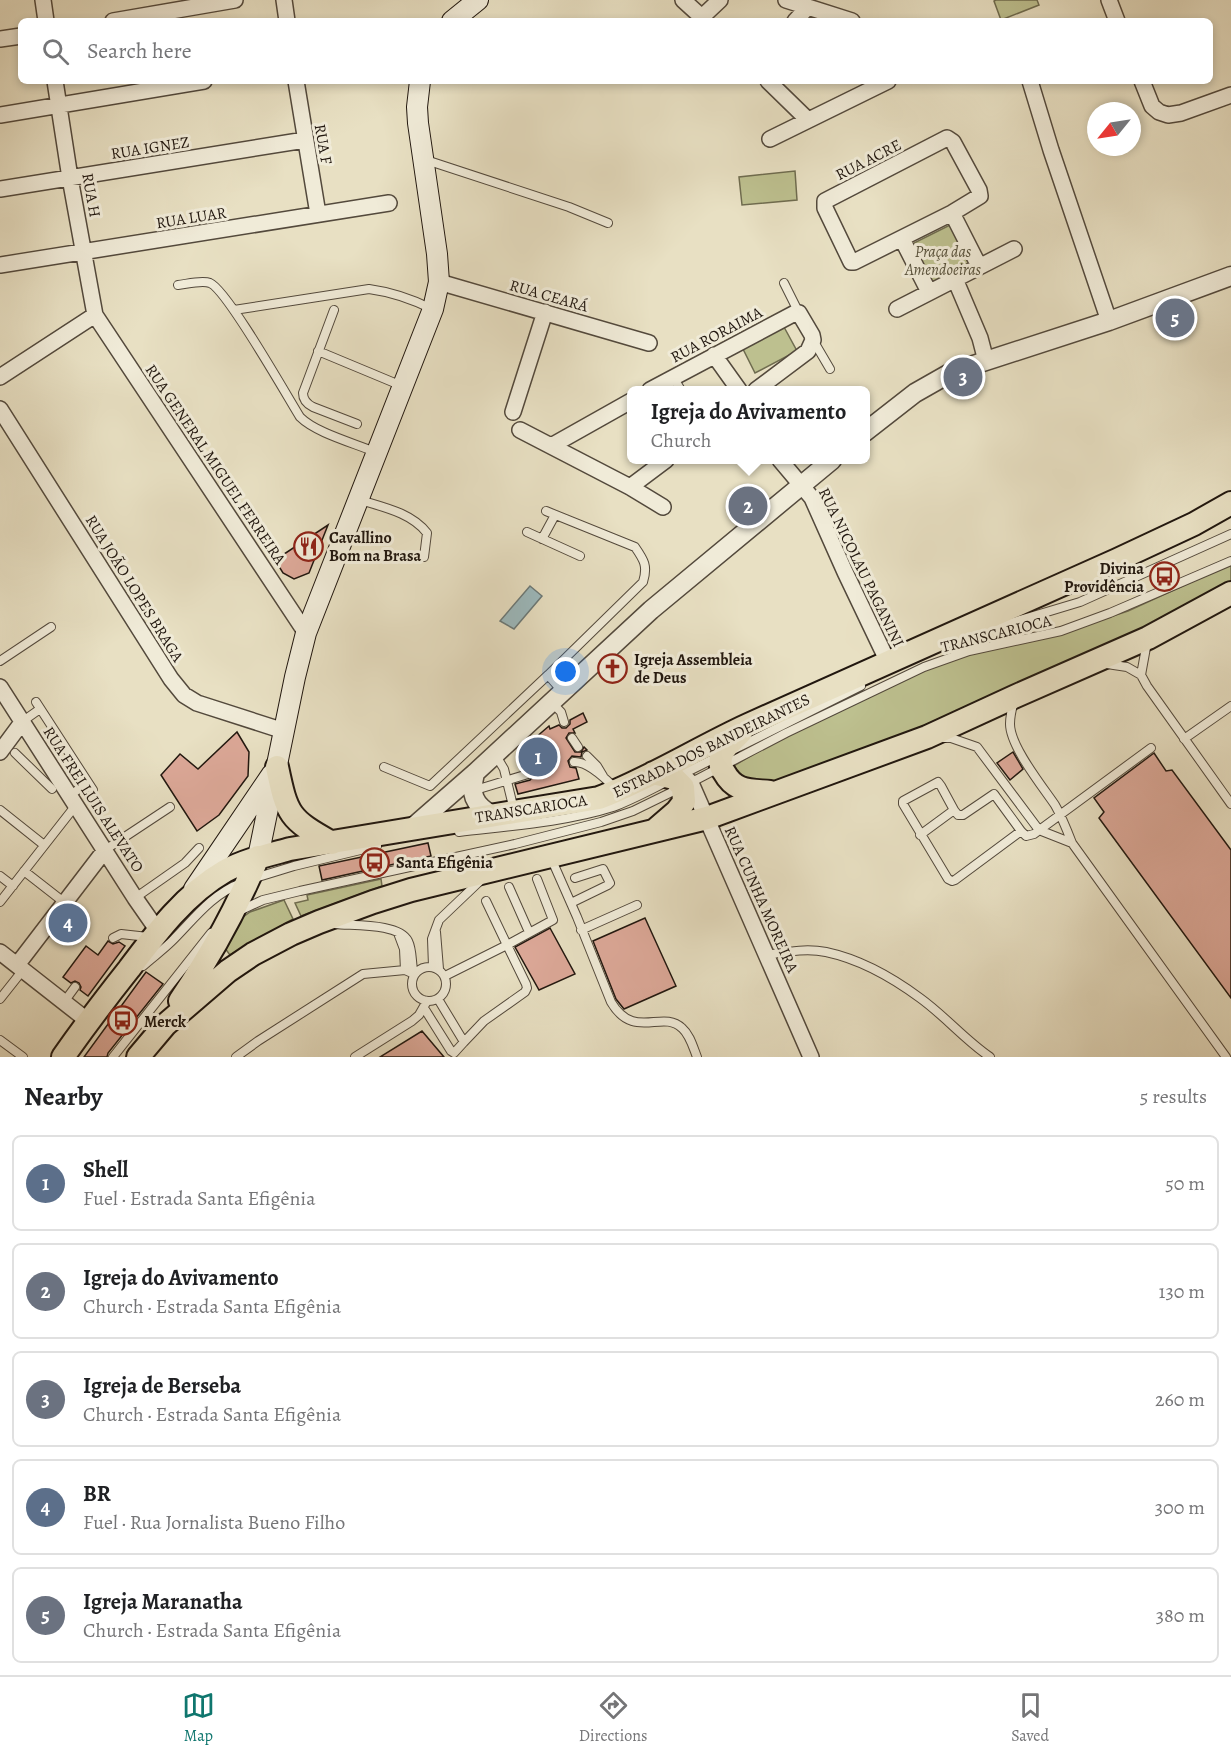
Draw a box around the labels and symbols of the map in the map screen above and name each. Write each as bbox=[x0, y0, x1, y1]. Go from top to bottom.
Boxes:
north arrow bbox=[1087, 102, 1141, 156]
street label: RUA F bbox=[309, 122, 337, 166]
street label: RUA IGNEZ bbox=[109, 131, 191, 165]
street label: RUA ACRE bbox=[832, 134, 905, 186]
street label: RUA H bbox=[76, 171, 106, 219]
street label: RUA LUAR bbox=[155, 202, 228, 234]
park label: Praça das Amendoeiras bbox=[904, 241, 982, 281]
street label: RUA CEARÁ bbox=[507, 274, 591, 318]
pin: 5 bbox=[1156, 296, 1194, 340]
street label: RUA RORAIMA bbox=[667, 301, 767, 368]
pin: 3 bbox=[944, 354, 982, 400]
street label: RUA GENERAL MIGUEL FERREIRA bbox=[140, 360, 291, 570]
pin: 2 bbox=[728, 484, 768, 528]
street label: RUA NICOLAU PAGANINI bbox=[813, 484, 909, 651]
street label: RUA JOÃO LOPES BRAGA bbox=[80, 511, 189, 667]
place label: Cavallino Bom na Brasa bbox=[329, 527, 422, 567]
restaurant icon: Cavallino Bom na Brasa bbox=[292, 530, 324, 562]
place label: Divina Providência bbox=[1064, 558, 1144, 598]
bus stop icon: Divina Providência bbox=[1149, 561, 1181, 593]
street label: TRANSCARIOCA bbox=[939, 609, 1054, 658]
place label: Igreja Assembleia de Deus bbox=[634, 649, 753, 689]
church icon: Igreja Assembleia de Deus bbox=[597, 652, 629, 684]
your location bbox=[551, 657, 580, 686]
street label: ESTRADA DOS BANDEIRANTES bbox=[609, 688, 814, 803]
street label: RUA FREI LUIS ALEVATO bbox=[38, 722, 149, 877]
pin: 1 bbox=[518, 734, 558, 780]
street label: TRANSCARIOCA bbox=[474, 789, 589, 829]
street label: RUA CUNHA MOREIRA bbox=[719, 823, 804, 977]
bus stop icon: Santa Efigênia bbox=[359, 846, 391, 878]
place label: Santa Efigênia bbox=[396, 852, 493, 874]
pin: 4 bbox=[48, 900, 88, 946]
bus stop icon: Merck bbox=[107, 1005, 139, 1037]
place label: Merck bbox=[144, 1011, 187, 1033]

